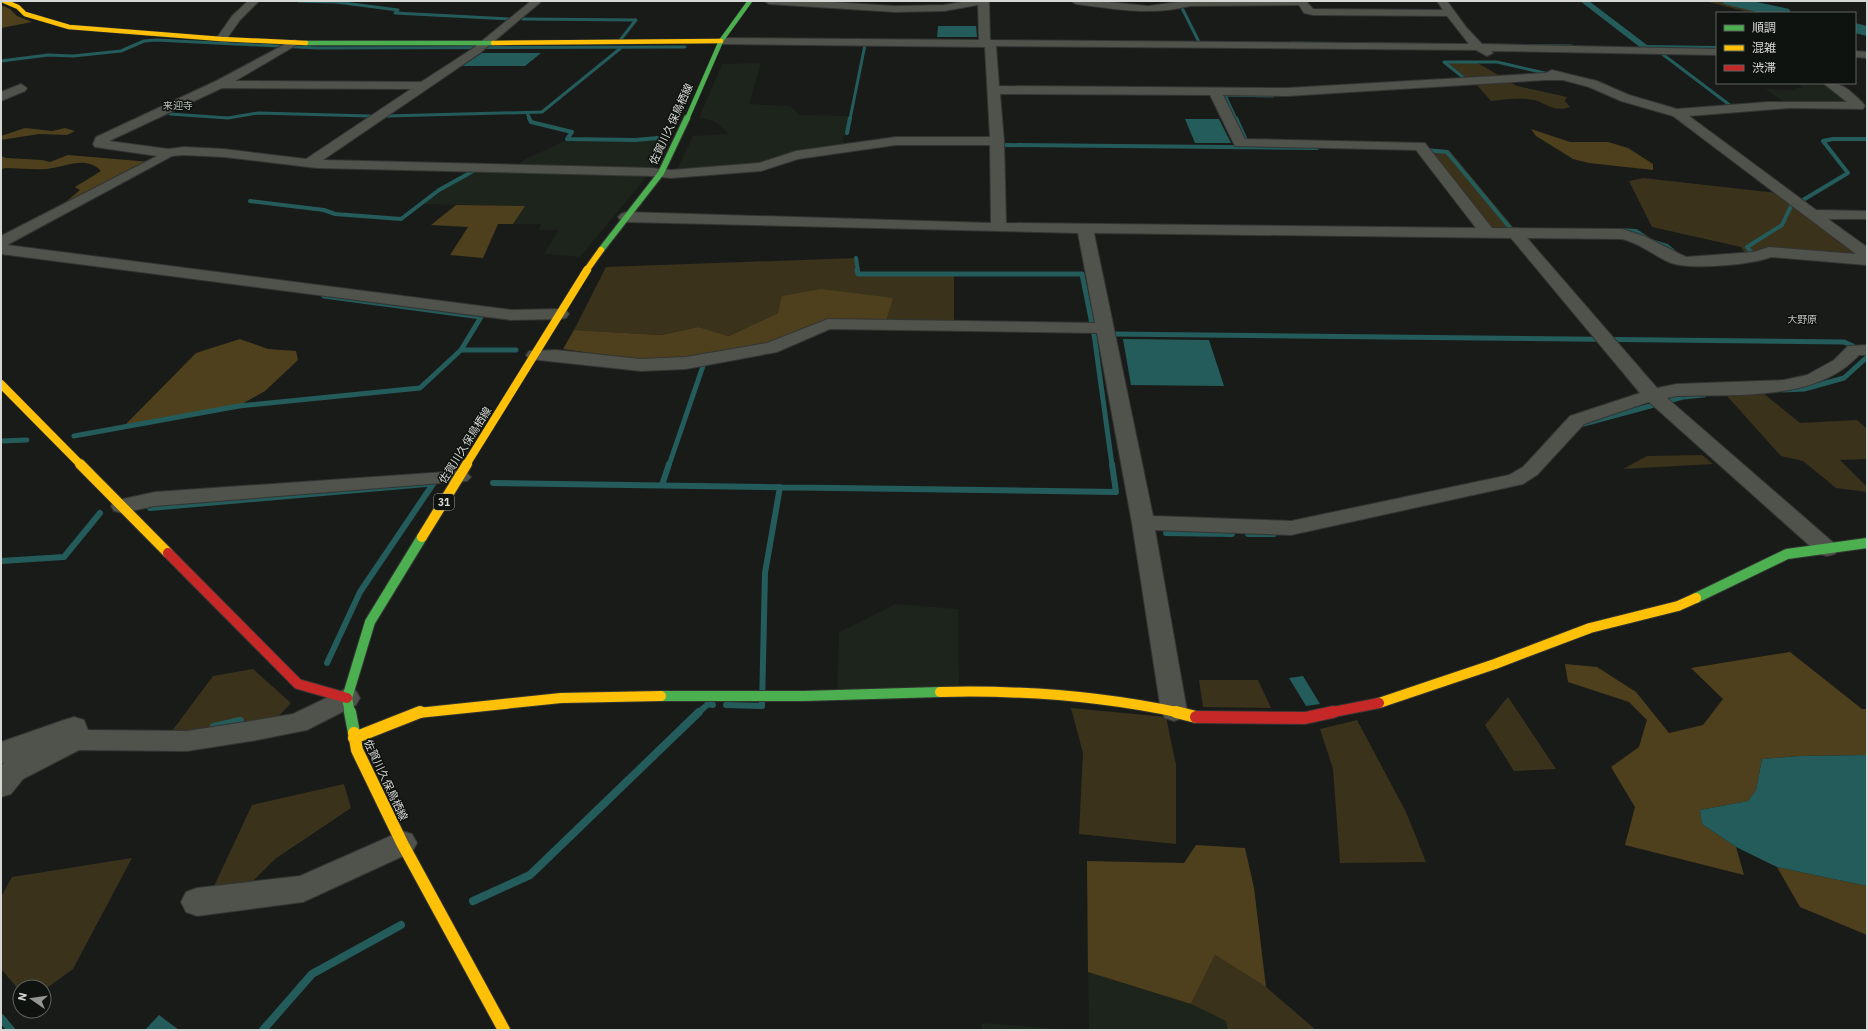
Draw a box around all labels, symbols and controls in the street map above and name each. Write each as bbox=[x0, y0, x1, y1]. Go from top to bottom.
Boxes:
legend bbox=[1716, 12, 1856, 84]
text: 順調 bbox=[1752, 20, 1776, 35]
text: 混雑 bbox=[1752, 40, 1776, 55]
text: 渋滞 bbox=[1752, 60, 1776, 75]
street label: 佐賀川久保鳥栖線 bbox=[646, 81, 696, 167]
district label: 来迎寺 bbox=[163, 99, 193, 112]
district label: 大野原 bbox=[1787, 313, 1817, 326]
street label: 佐賀川久保鳥栖線 bbox=[436, 404, 494, 486]
road number: 31 bbox=[434, 494, 454, 510]
street label: 佐賀川久保鳥栖線 bbox=[361, 737, 411, 823]
north arrow bbox=[12, 979, 52, 1019]
text: N bbox=[15, 991, 30, 1002]

